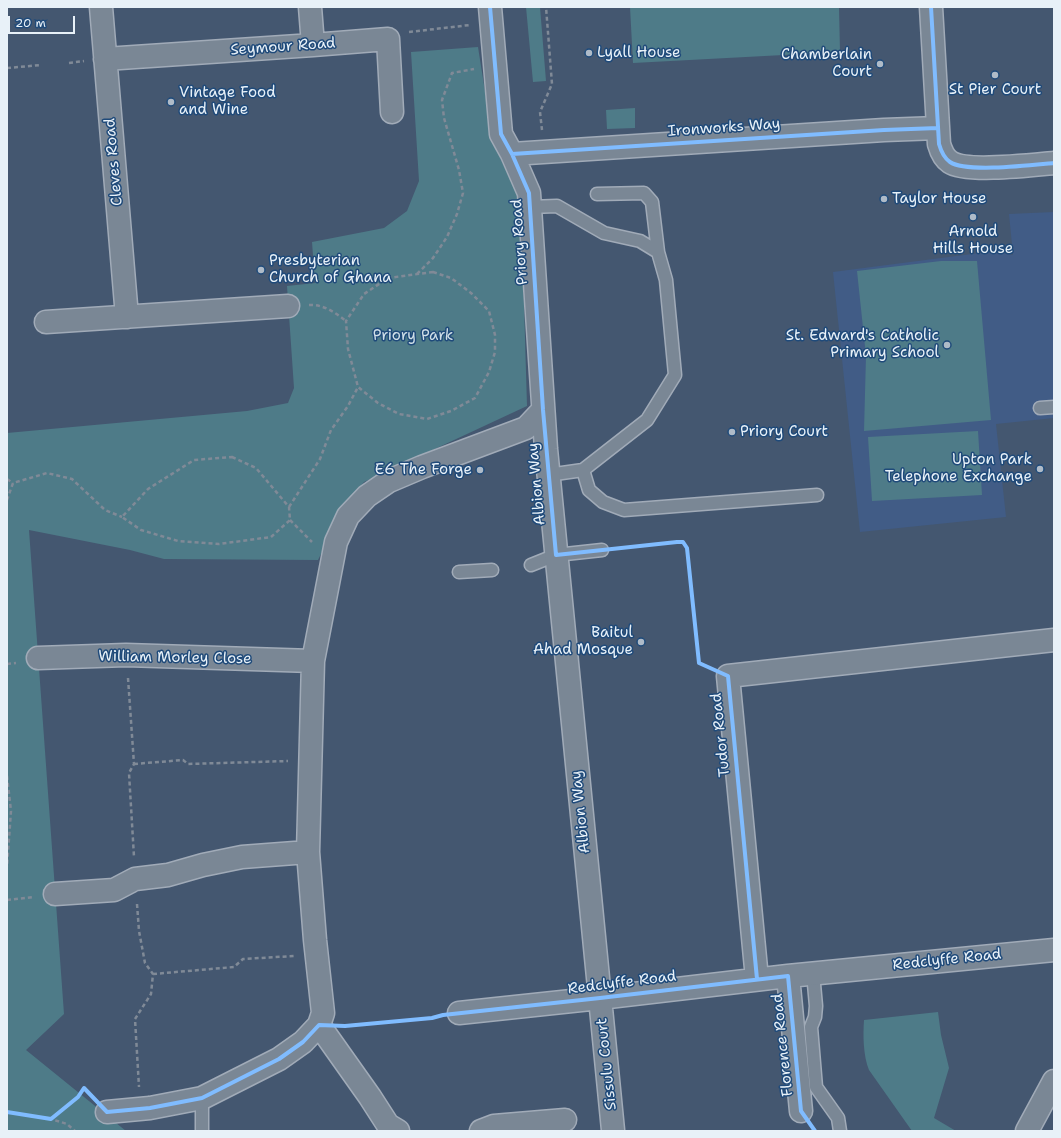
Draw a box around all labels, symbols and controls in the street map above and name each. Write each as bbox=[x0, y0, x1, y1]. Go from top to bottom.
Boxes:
scale bar bbox=[10, 8, 77, 34]
text: 20 m bbox=[15, 15, 46, 31]
street label: Seymour Road bbox=[230, 34, 336, 60]
place label: Lyall House bbox=[597, 44, 681, 62]
place label: Chamberlain Court bbox=[781, 46, 872, 81]
marker: Lyall House bbox=[584, 48, 594, 58]
marker: Chamberlain Court bbox=[875, 59, 885, 69]
marker: St Pier Court bbox=[990, 70, 1000, 80]
place label: St Pier Court bbox=[949, 81, 1041, 99]
place label: Vintage Food and Wine bbox=[179, 84, 276, 119]
marker: Vintage Food and Wine bbox=[166, 97, 176, 107]
street label: Ironworks Way bbox=[667, 115, 781, 141]
street label: Cleves Road bbox=[101, 117, 127, 207]
place label: Taylor House bbox=[892, 190, 987, 208]
marker: Taylor House bbox=[879, 194, 889, 204]
street label: Priory Road bbox=[508, 198, 532, 286]
marker: Arnold Hills House bbox=[968, 212, 978, 222]
place label: Arnold Hills House bbox=[933, 223, 1013, 258]
place label: Presbyterian Church of Ghana bbox=[269, 252, 392, 287]
marker: Presbyterian Church of Ghana bbox=[256, 265, 266, 275]
park label: Priory Park bbox=[373, 327, 453, 345]
place label: St. Edward's Catholic Primary School bbox=[786, 327, 939, 362]
marker: St. Edward's Catholic Primary School bbox=[942, 340, 952, 350]
place label: Priory Court bbox=[740, 423, 828, 441]
marker: Priory Court bbox=[727, 427, 737, 437]
street label: Albion Way bbox=[524, 442, 550, 526]
place label: Upton Park Telephone Exchange bbox=[885, 451, 1032, 486]
place label: E6 The Forge bbox=[375, 461, 472, 479]
marker: Upton Park Telephone Exchange bbox=[1035, 464, 1045, 474]
marker: E6 The Forge bbox=[475, 465, 485, 475]
place label: Baitul Ahad Mosque bbox=[533, 624, 633, 659]
marker: Baitul Ahad Mosque bbox=[636, 637, 646, 647]
street label: William Morley Close bbox=[98, 648, 252, 668]
street label: Tudor Road bbox=[708, 692, 734, 778]
street label: Albion Way bbox=[568, 770, 594, 854]
street label: Redclyffe Road bbox=[892, 945, 1002, 975]
street label: Redclyffe Road bbox=[567, 967, 677, 999]
street label: Florence Road bbox=[769, 993, 797, 1097]
street label: Sissulu Court bbox=[593, 1017, 621, 1111]

